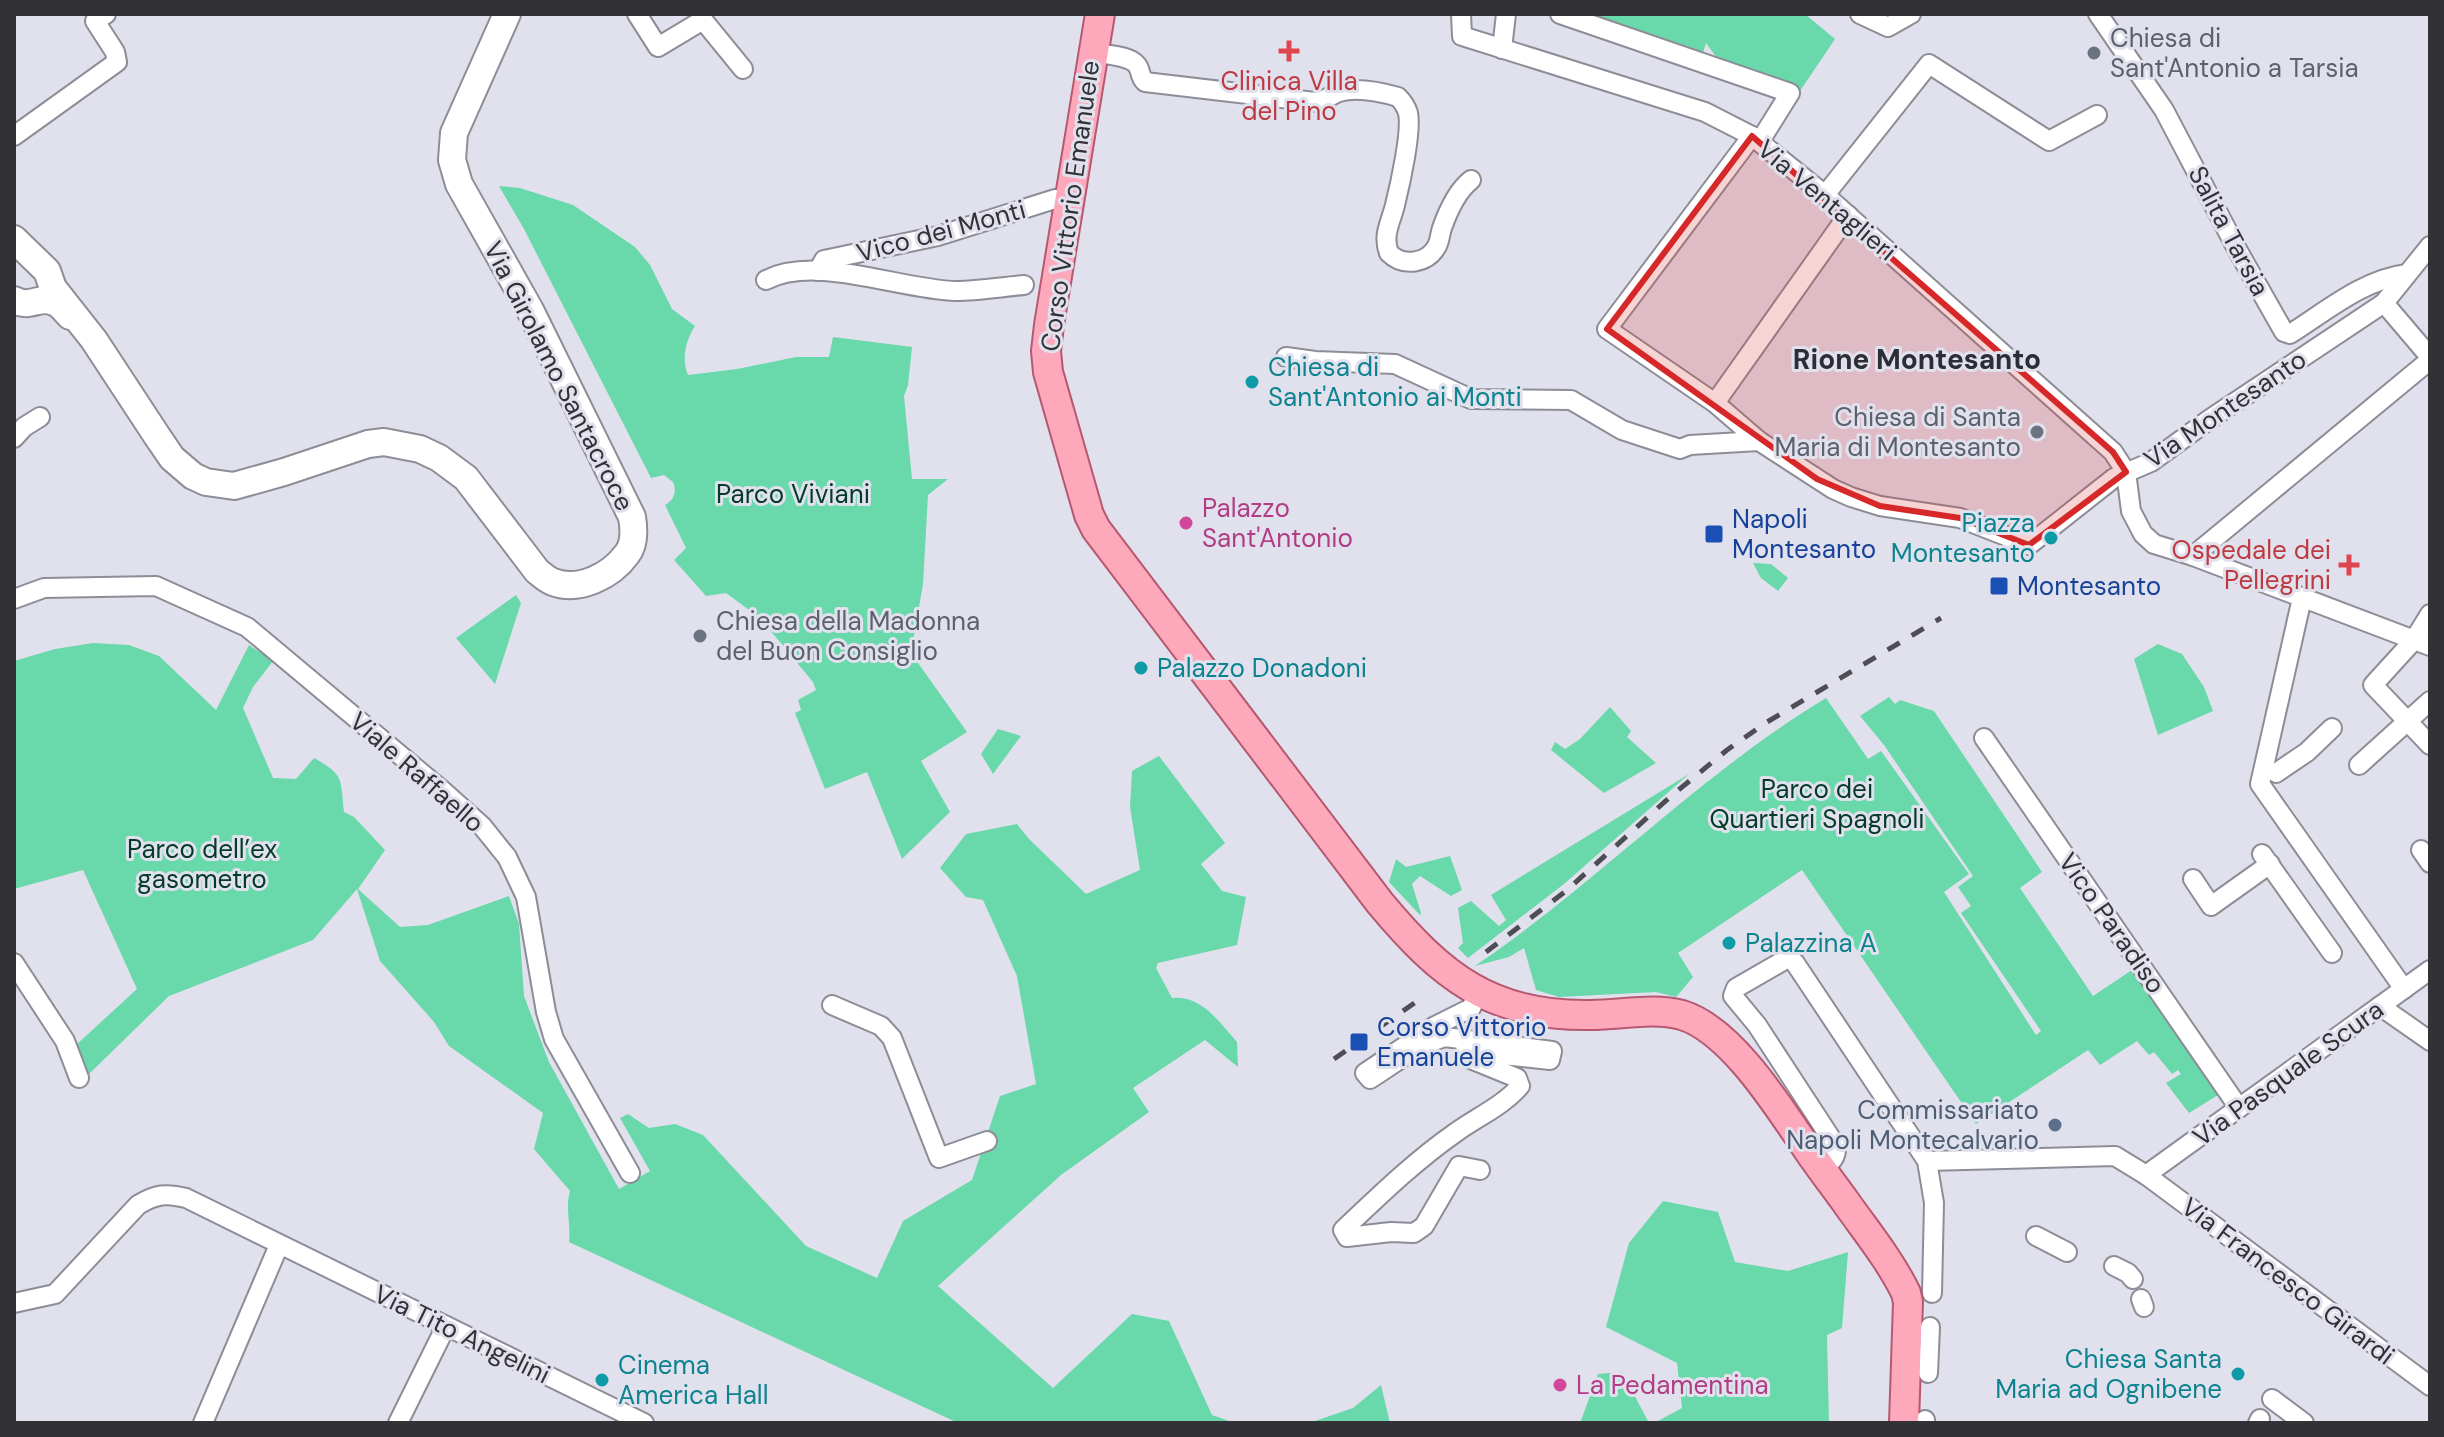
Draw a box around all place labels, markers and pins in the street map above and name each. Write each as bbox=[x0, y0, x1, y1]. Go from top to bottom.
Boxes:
place label: Chiesa di Sant'Antonio a Tarsia bbox=[2110, 21, 2359, 85]
marker: Clinica Villa del Pino bbox=[1278, 40, 1300, 62]
marker: Chiesa di Sant'Antonio a Tarsia bbox=[2085, 44, 2103, 62]
place label: Clinica Villa del Pino bbox=[1220, 64, 1358, 128]
place label: Chiesa di Sant'Antonio ai Monti bbox=[1268, 350, 1522, 414]
marker: Chiesa di Sant'Antonio ai Monti bbox=[1243, 373, 1261, 391]
place label: Chiesa di Santa Maria di Montesanto bbox=[1774, 400, 2021, 464]
marker: Chiesa di Santa Maria di Montesanto bbox=[2028, 423, 2046, 441]
place label: Palazzo Sant'Antonio bbox=[1202, 491, 1353, 555]
place label: Napoli Montesanto bbox=[1732, 502, 1876, 566]
place label: Piazza Montesanto bbox=[1891, 506, 2035, 570]
marker: Palazzo Sant'Antonio bbox=[1177, 514, 1195, 532]
marker: Napoli Montesanto bbox=[1703, 523, 1725, 545]
marker: Piazza Montesanto bbox=[2042, 529, 2060, 547]
place label: Ospedale dei Pellegrini bbox=[2172, 533, 2331, 597]
marker: Ospedale dei Pellegrini bbox=[2338, 554, 2360, 576]
place label: Montesanto bbox=[2017, 569, 2161, 603]
marker: Montesanto bbox=[1988, 575, 2010, 597]
place label: Chiesa della Madonna del Buon Consiglio bbox=[716, 604, 980, 668]
marker: Chiesa della Madonna del Buon Consiglio bbox=[691, 627, 709, 645]
place label: Palazzo Donadoni bbox=[1157, 651, 1367, 685]
marker: Palazzo Donadoni bbox=[1132, 659, 1150, 677]
place label: Palazzina A bbox=[1745, 926, 1877, 960]
marker: Palazzina A bbox=[1720, 934, 1738, 952]
place label: Corso Vittorio Emanuele bbox=[1377, 1010, 1546, 1074]
marker: Corso Vittorio Emanuele bbox=[1348, 1031, 1370, 1053]
place label: Commissariato Napoli Montecalvario bbox=[1786, 1093, 2039, 1157]
marker: Commissariato Napoli Montecalvario bbox=[2046, 1116, 2064, 1134]
place label: Chiesa Santa Maria ad Ognibene bbox=[1995, 1342, 2222, 1406]
place label: Cinema America Hall bbox=[618, 1348, 768, 1412]
marker: Chiesa Santa Maria ad Ognibene bbox=[2229, 1365, 2247, 1383]
place label: La Pedamentina bbox=[1576, 1368, 1769, 1402]
marker: Cinema America Hall bbox=[593, 1371, 611, 1389]
marker: La Pedamentina bbox=[1551, 1376, 1569, 1394]

